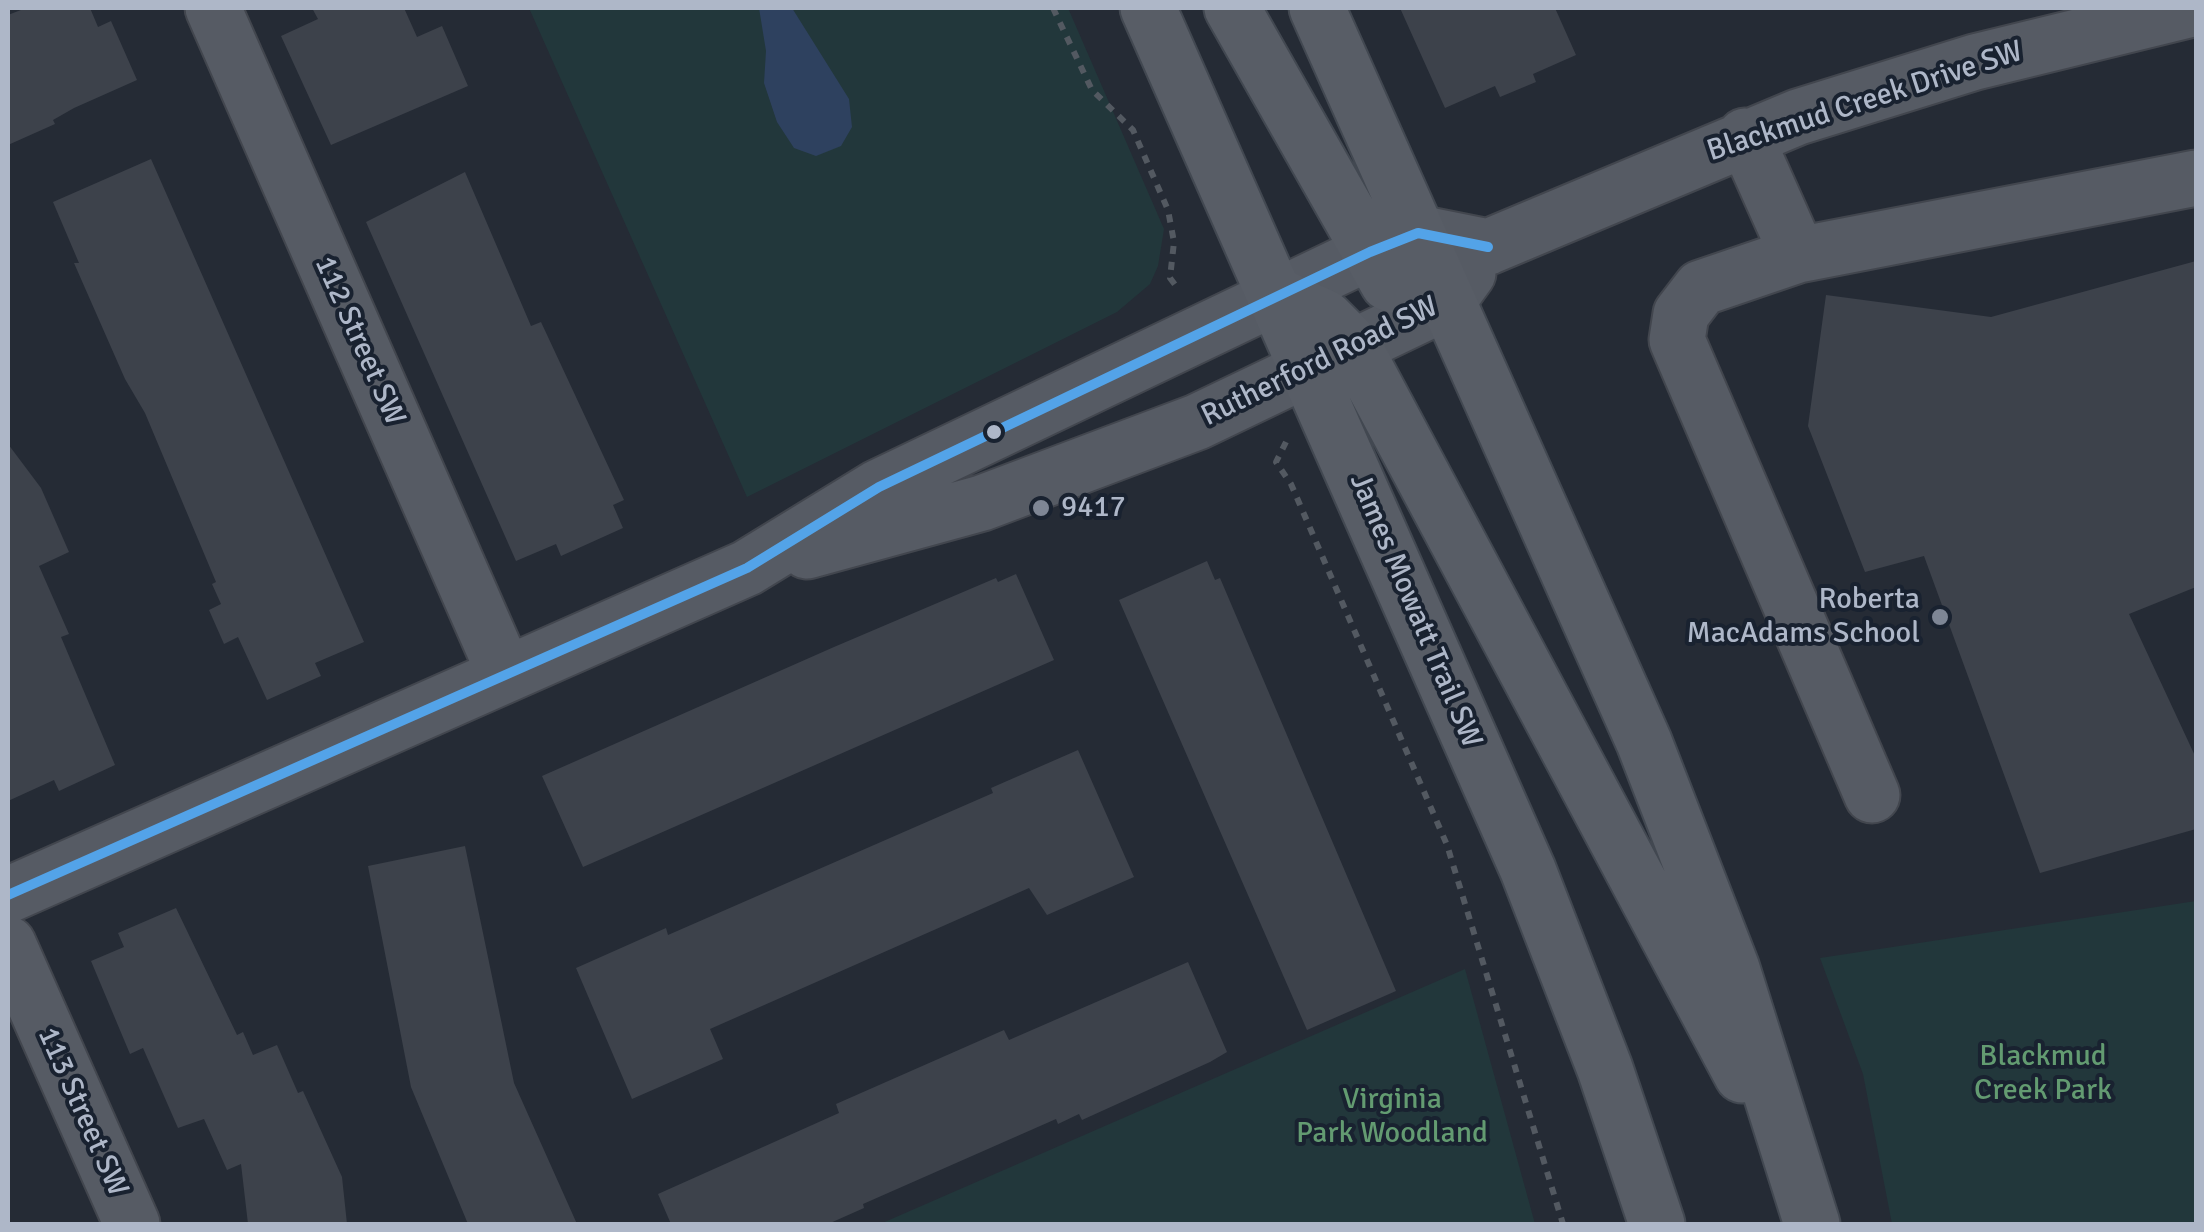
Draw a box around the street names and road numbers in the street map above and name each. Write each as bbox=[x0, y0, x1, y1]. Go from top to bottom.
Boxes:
street label: Blackmud Creek Drive SW bbox=[1703, 34, 2027, 170]
street label: 112 Street SW bbox=[306, 251, 412, 431]
street label: Rutherford Road SW bbox=[1196, 289, 1444, 435]
street label: James Mowatt Trail SW bbox=[1341, 468, 1489, 754]
street label: 113 Street SW bbox=[29, 1022, 135, 1202]

